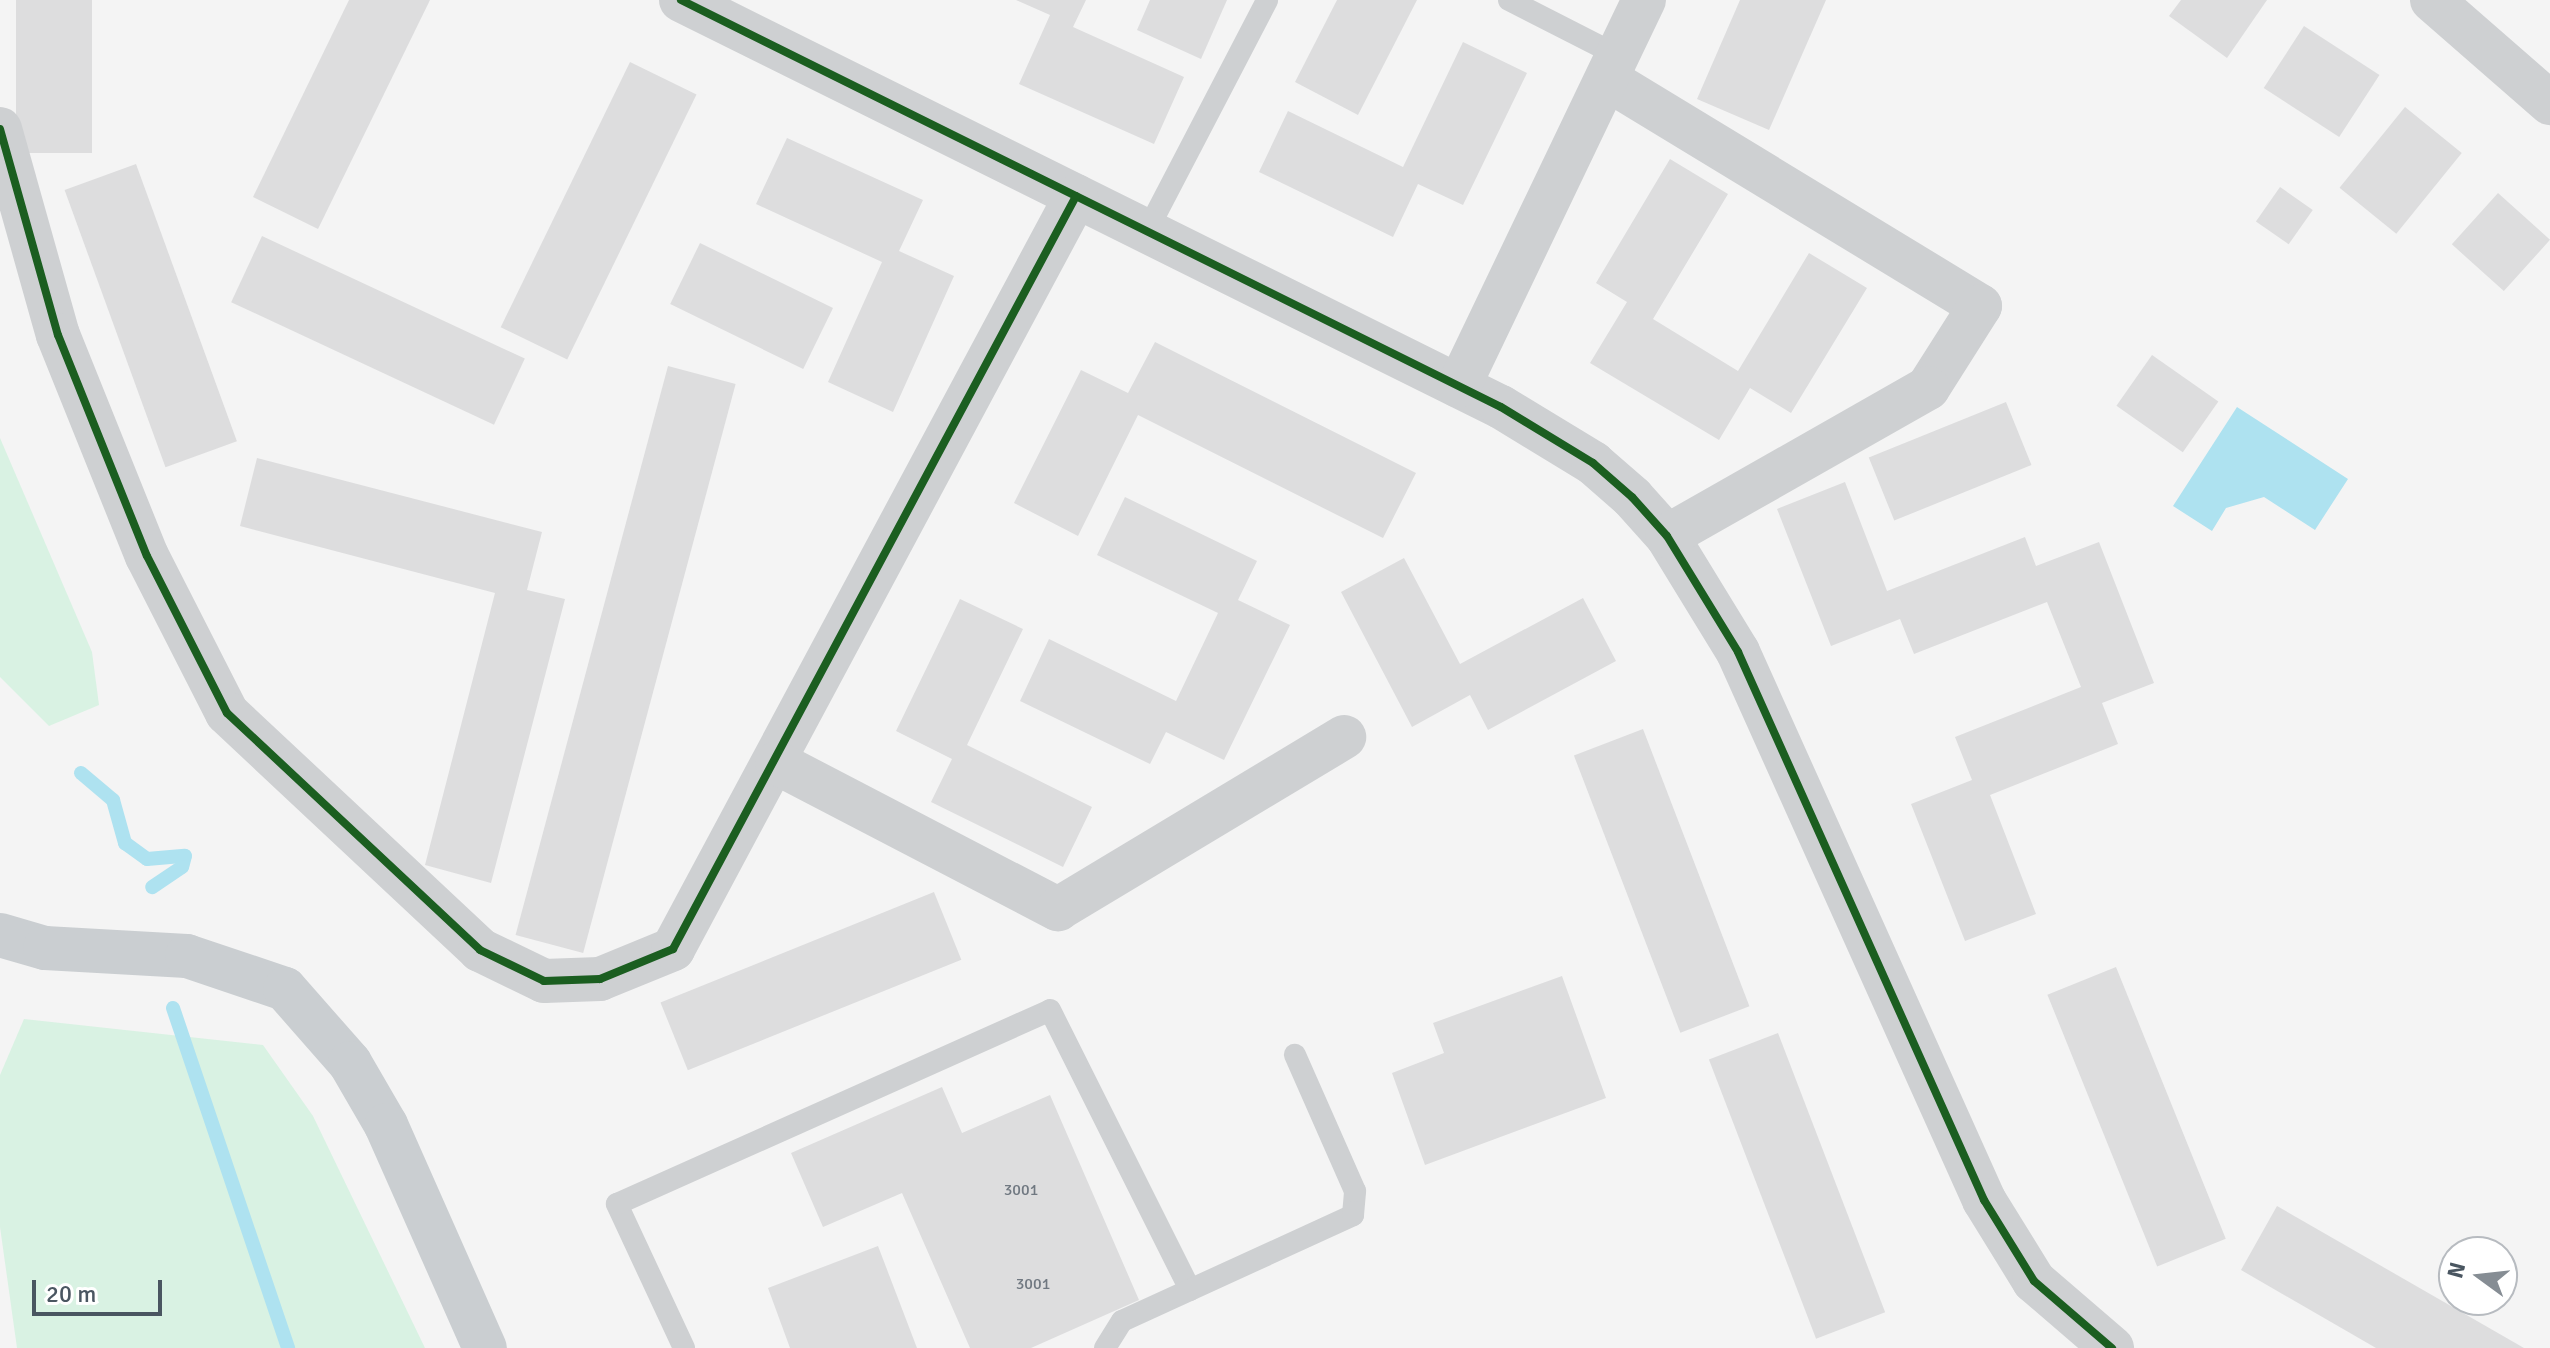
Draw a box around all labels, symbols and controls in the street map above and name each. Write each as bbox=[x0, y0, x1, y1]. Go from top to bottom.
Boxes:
house number: 3001 bbox=[1004, 1180, 1038, 1200]
north arrow bbox=[2438, 1236, 2518, 1316]
text: N bbox=[2441, 1259, 2471, 1281]
scale bar bbox=[36, 1264, 166, 1314]
house number: 3001 bbox=[1016, 1274, 1050, 1294]
text: 20 m bbox=[46, 1279, 96, 1309]

